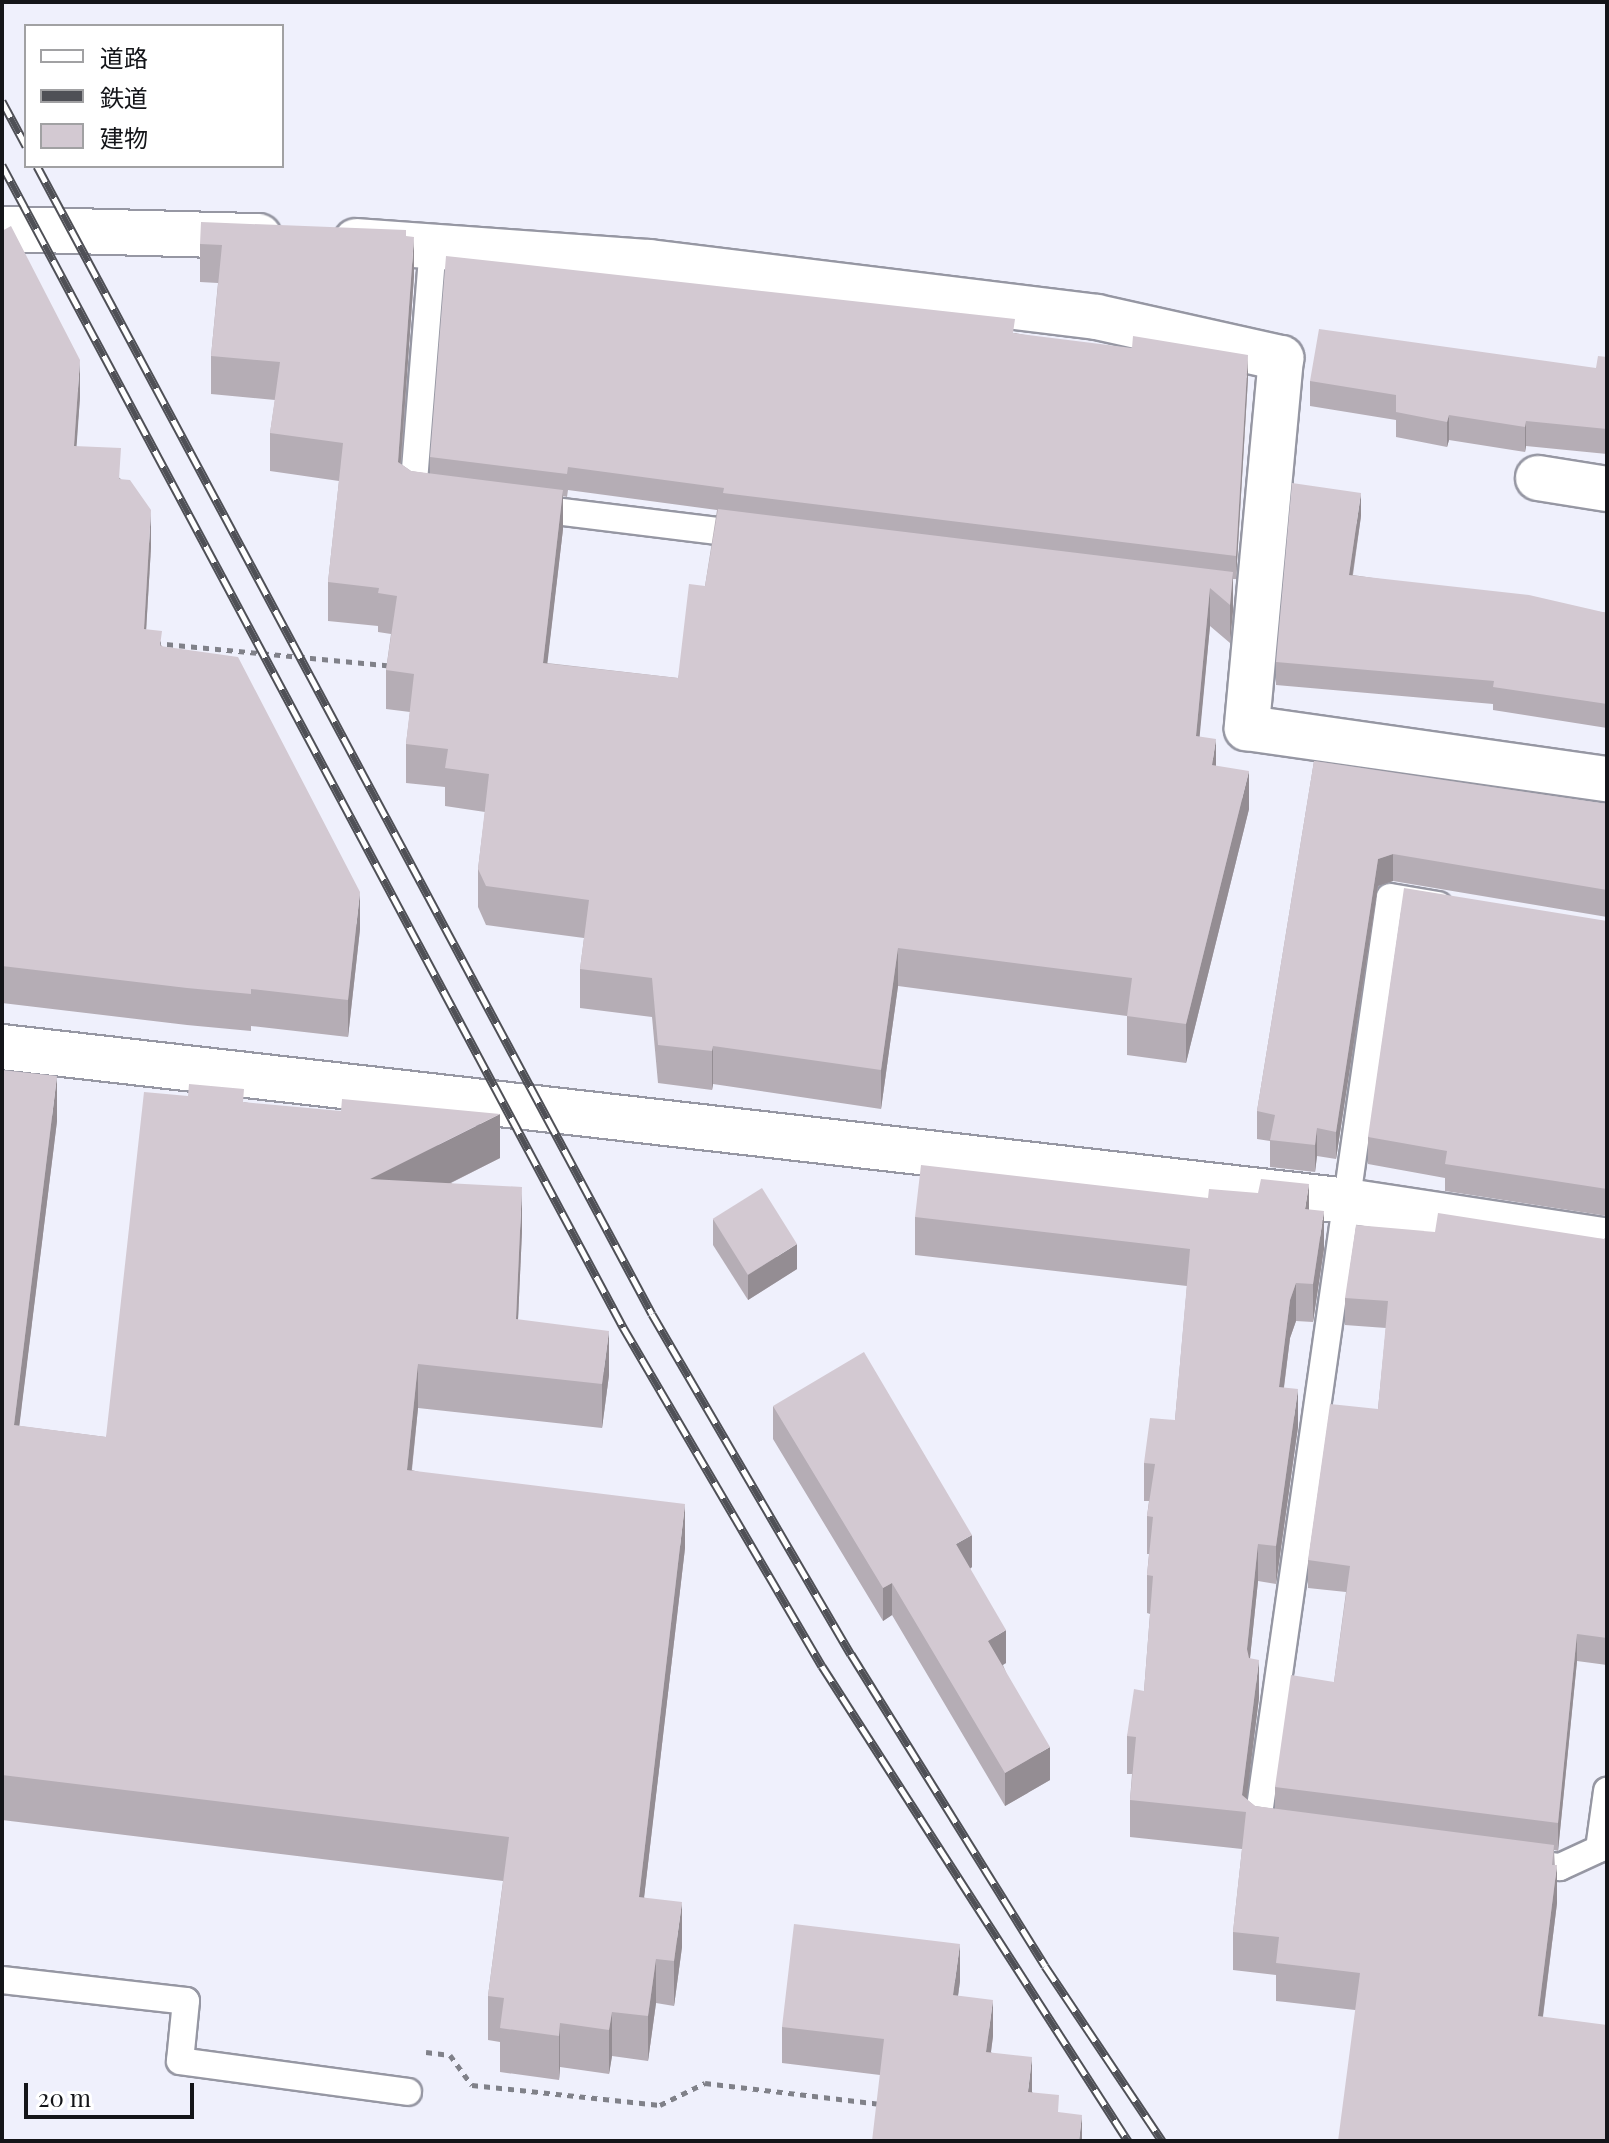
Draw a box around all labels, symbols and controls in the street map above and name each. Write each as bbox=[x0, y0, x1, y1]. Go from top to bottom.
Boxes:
legend bbox=[24, 24, 284, 168]
text: 道路 bbox=[100, 41, 148, 73]
text: 鉄道 bbox=[100, 81, 148, 113]
text: 建物 bbox=[100, 121, 148, 153]
scale bar bbox=[28, 2067, 198, 2117]
text: 20 m bbox=[38, 2081, 91, 2113]

